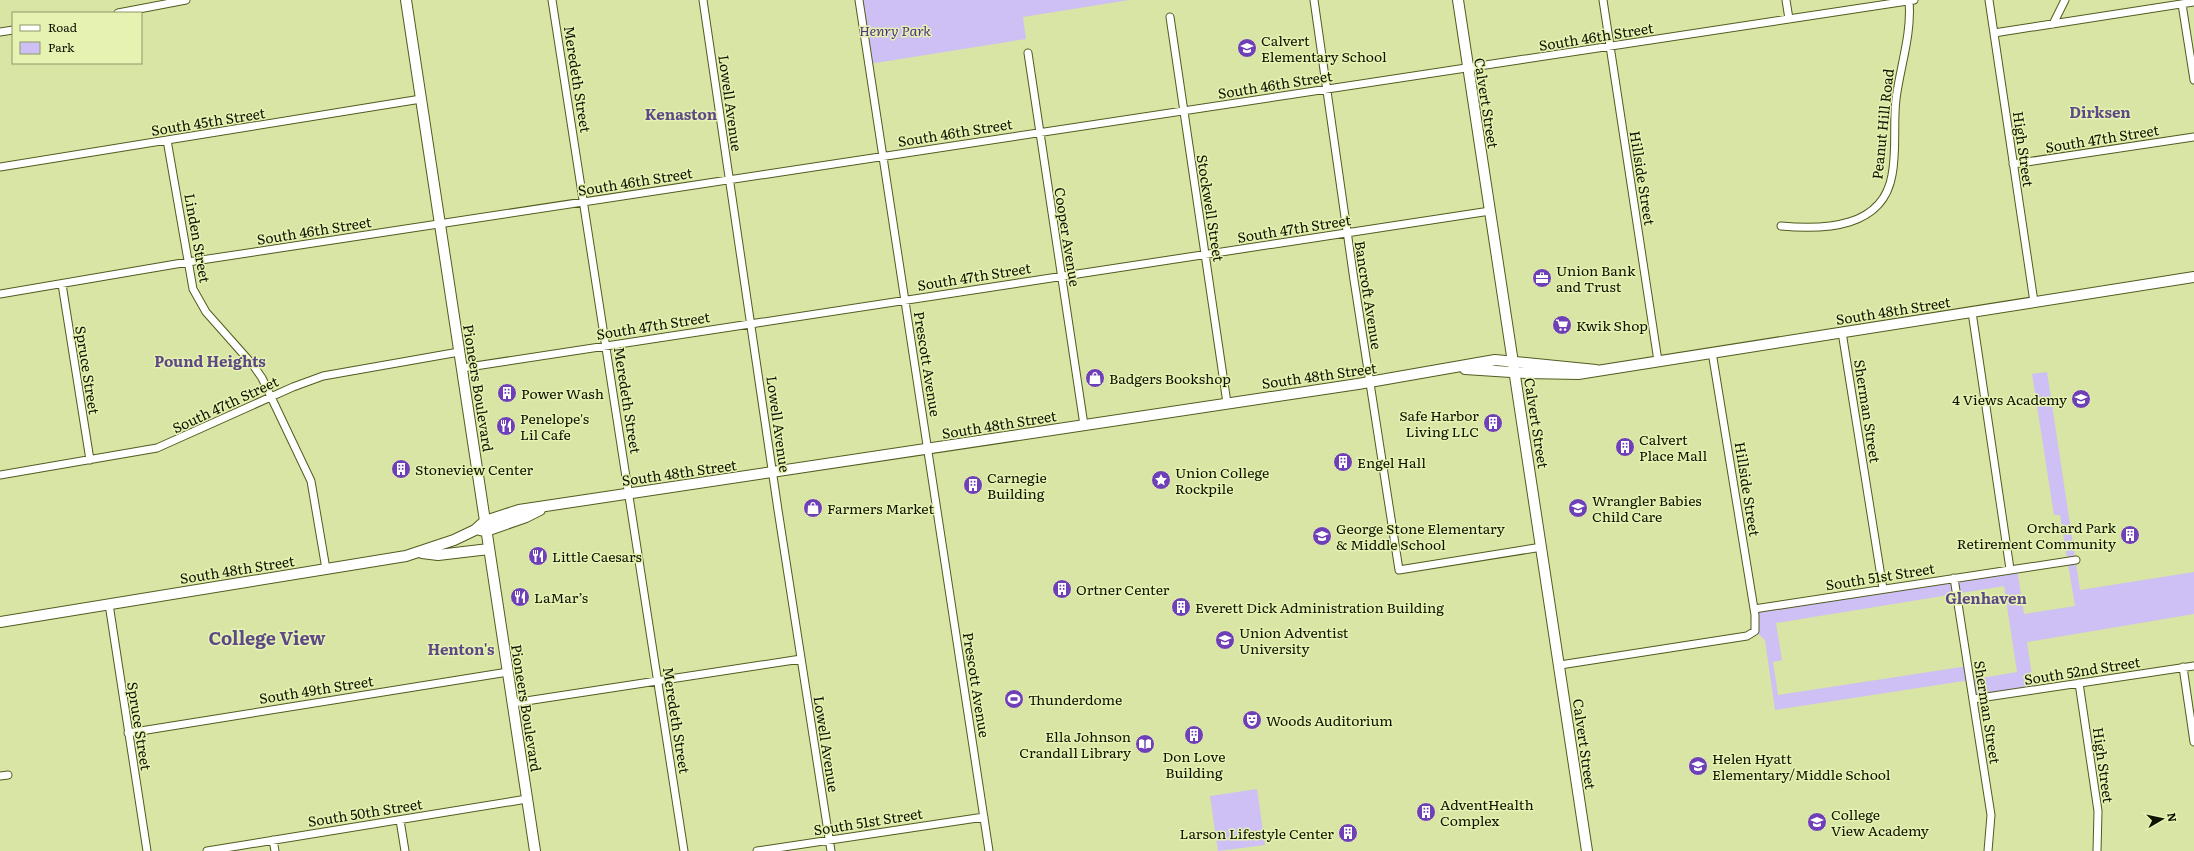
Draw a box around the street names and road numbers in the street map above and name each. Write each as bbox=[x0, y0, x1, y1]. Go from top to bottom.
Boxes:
street label: South 46th Street bbox=[1537, 17, 1655, 55]
street label: Meredeth Street bbox=[560, 24, 596, 134]
street label: Lowell Avenue bbox=[714, 53, 748, 153]
street label: Calvert Street bbox=[1470, 56, 1504, 150]
street label: South 46th Street bbox=[1216, 65, 1334, 103]
street label: Peanut Hill Road bbox=[1866, 67, 1898, 180]
street label: South 45th Street bbox=[149, 102, 267, 140]
street label: High Street bbox=[2009, 110, 2039, 188]
street label: South 46th Street bbox=[896, 113, 1014, 151]
street label: South 47th Street bbox=[2044, 119, 2161, 157]
street label: Hillside Street bbox=[1626, 129, 1660, 227]
street label: Stockwell Street bbox=[1193, 153, 1229, 263]
street label: South 46th Street bbox=[576, 162, 694, 200]
street label: Cooper Avenue bbox=[1050, 186, 1086, 288]
street label: Linden Street bbox=[180, 192, 216, 285]
street label: South 47th Street bbox=[1236, 209, 1353, 247]
street label: South 46th Street bbox=[255, 211, 373, 249]
street label: Bancroft Avenue bbox=[1351, 239, 1387, 351]
street label: South 47th Street bbox=[916, 257, 1033, 295]
street label: South 48th Street bbox=[1834, 291, 1952, 329]
street label: South 47th Street bbox=[595, 306, 712, 344]
street label: Prescott Avenue bbox=[910, 310, 946, 418]
street label: Pioneers Boulevard bbox=[459, 323, 499, 454]
street label: Spruce Street bbox=[71, 324, 105, 416]
street label: Meredeth Street bbox=[610, 345, 646, 455]
street label: South 48th Street bbox=[1260, 357, 1378, 393]
street label: Sherman Street bbox=[1850, 358, 1886, 464]
street label: South 47th Street bbox=[169, 371, 282, 437]
street label: Lowell Avenue bbox=[762, 374, 796, 474]
street label: Calvert Street bbox=[1520, 376, 1554, 470]
street label: South 48th Street bbox=[940, 405, 1058, 443]
street label: Hillside Street bbox=[1731, 440, 1765, 538]
street label: South 48th Street bbox=[620, 454, 738, 490]
street label: South 48th Street bbox=[178, 550, 296, 588]
street label: South 51st Street bbox=[1824, 557, 1936, 594]
street label: Prescott Avenue bbox=[959, 631, 995, 739]
street label: Pioneers Boulevard bbox=[507, 643, 547, 774]
street label: South 52nd Street bbox=[2022, 651, 2142, 689]
street label: Sherman Street bbox=[1970, 659, 2006, 765]
street label: Meredeth Street bbox=[659, 665, 695, 775]
street label: South 49th Street bbox=[257, 670, 375, 708]
street label: Spruce Street bbox=[123, 680, 157, 772]
street label: Lowell Avenue bbox=[810, 694, 844, 794]
street label: Calvert Street bbox=[1569, 697, 1601, 791]
street label: High Street bbox=[2089, 726, 2119, 804]
street label: South 50th Street bbox=[306, 793, 424, 831]
street label: South 51st Street bbox=[812, 802, 924, 839]

